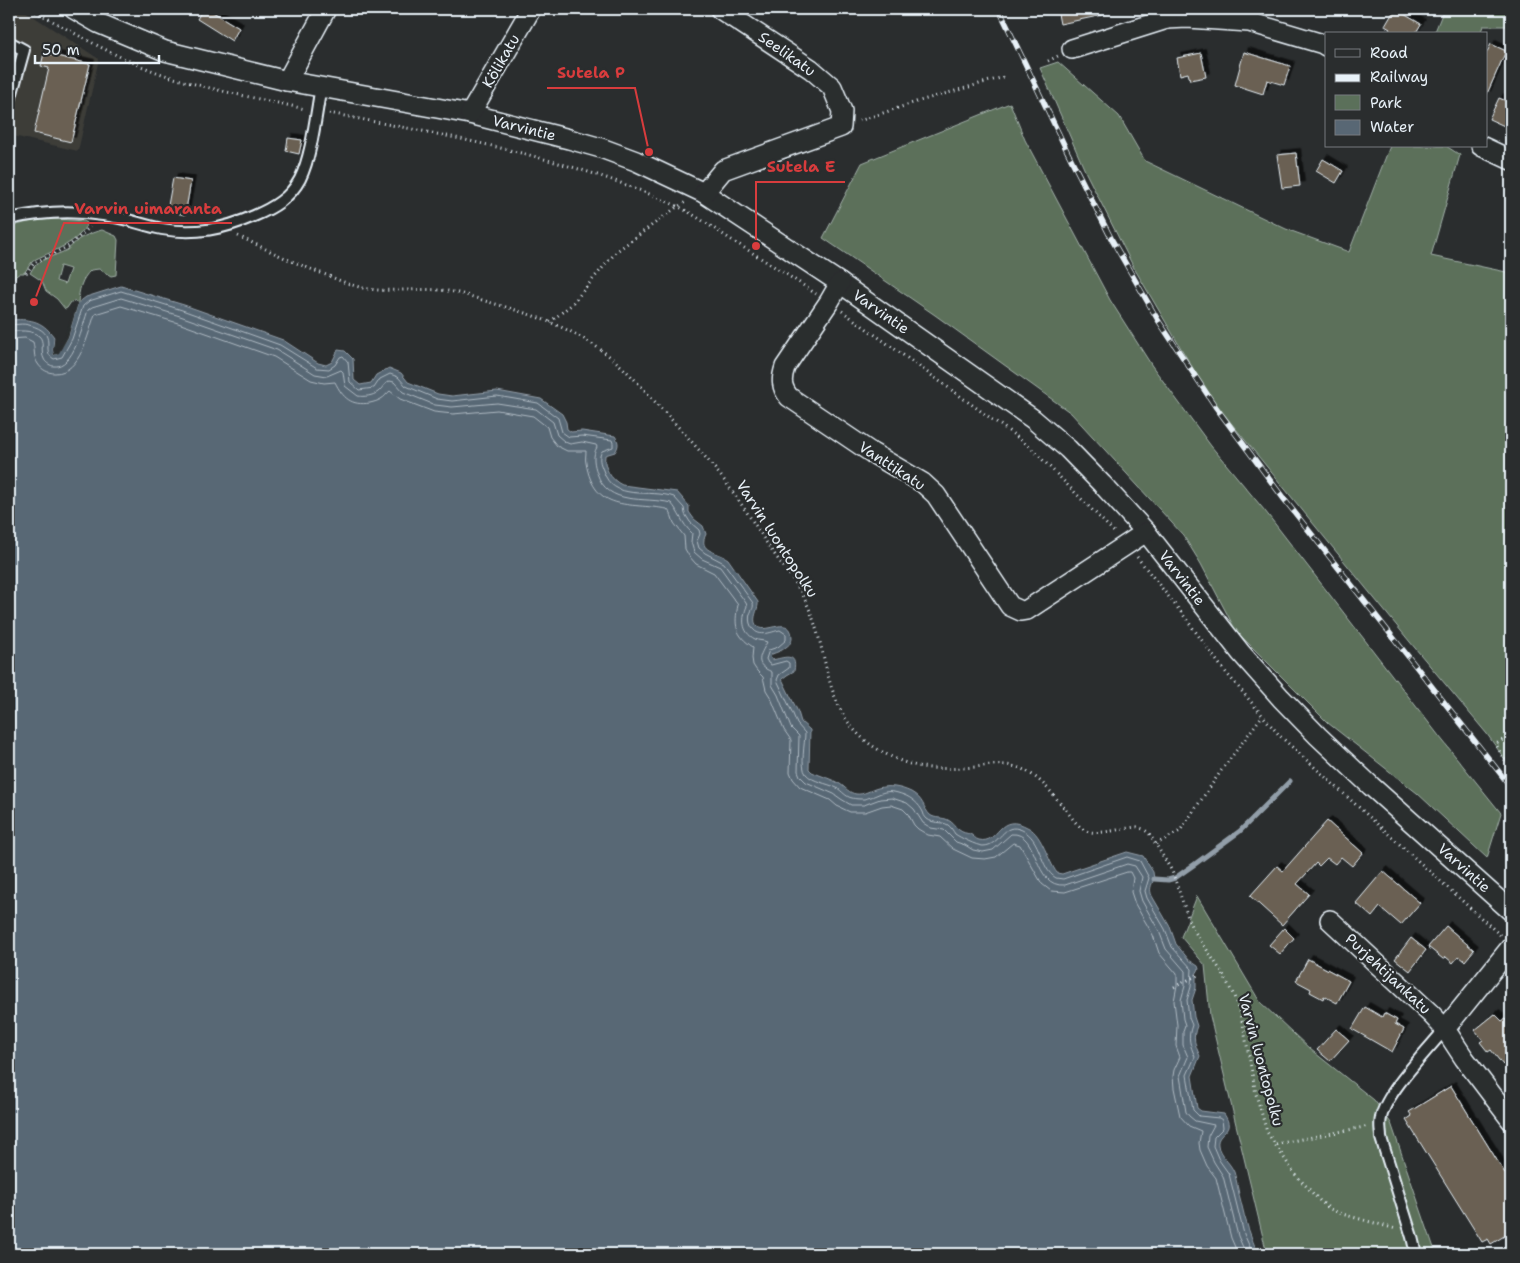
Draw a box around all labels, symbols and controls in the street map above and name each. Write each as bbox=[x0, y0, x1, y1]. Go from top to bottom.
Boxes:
street label: Seelikatu bbox=[754, 27, 820, 81]
street label: Kölikatu bbox=[478, 31, 524, 91]
scale bar bbox=[35, 32, 159, 64]
legend bbox=[1325, 32, 1488, 148]
text: 50 m bbox=[42, 40, 80, 60]
text: Road bbox=[1370, 43, 1408, 63]
callout: Sutela P bbox=[547, 57, 635, 88]
text: Sutela P bbox=[557, 62, 625, 83]
text: Railway bbox=[1370, 67, 1428, 87]
text: Park bbox=[1370, 93, 1402, 113]
street label: Varvintie bbox=[490, 110, 558, 146]
text: Water bbox=[1370, 117, 1414, 137]
callout: Sutela E bbox=[756, 151, 845, 182]
text: Sutela E bbox=[767, 156, 835, 177]
callout: Varvin uimaranta bbox=[64, 192, 232, 223]
text: Varvin uimaranta bbox=[74, 198, 222, 219]
street label: Varvintie bbox=[849, 285, 913, 339]
street label: Vanttikatu bbox=[855, 437, 929, 495]
street label: Varvin luontopolku bbox=[732, 476, 822, 602]
street label: Varvintie bbox=[1154, 546, 1210, 610]
street label: Varvintie bbox=[1433, 839, 1495, 897]
street label: Purjehtijankatu bbox=[1341, 929, 1435, 1019]
street label: Varvin luontopolku bbox=[1234, 992, 1288, 1128]

